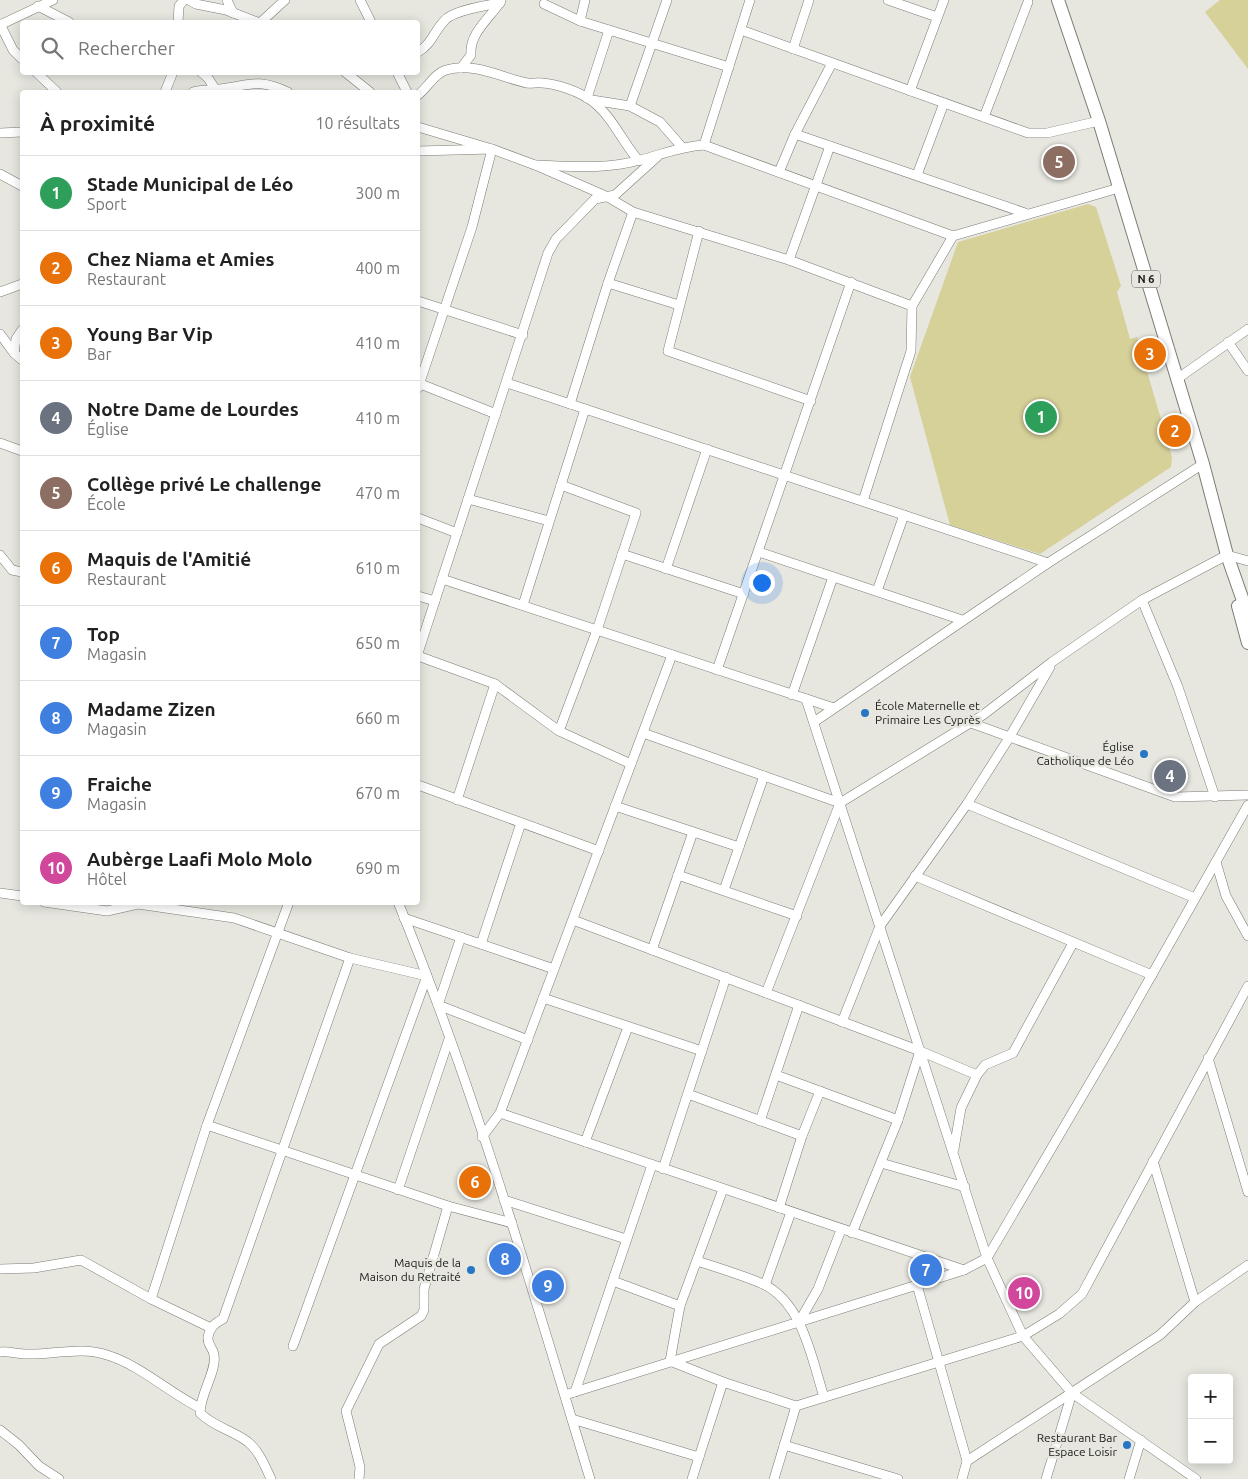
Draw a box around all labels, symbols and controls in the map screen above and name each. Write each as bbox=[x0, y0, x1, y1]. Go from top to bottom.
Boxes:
search box bbox=[20, 20, 420, 75]
icon: search bbox=[38, 34, 66, 62]
text: Rechercher bbox=[78, 37, 175, 59]
text: À proximité bbox=[40, 111, 155, 135]
text: 10 résultats bbox=[315, 114, 400, 132]
pin: 5 bbox=[1043, 143, 1075, 181]
text: Stade Municipal de Léo bbox=[87, 173, 293, 195]
text: 1 bbox=[51, 184, 61, 202]
text: 300 m bbox=[355, 184, 400, 202]
text: Sport bbox=[87, 195, 126, 213]
text: Chez Niama et Amies bbox=[87, 248, 275, 270]
text: 2 bbox=[51, 259, 61, 277]
text: 400 m bbox=[355, 259, 400, 277]
text: Restaurant bbox=[87, 270, 166, 288]
road number: N 6 bbox=[1132, 270, 1160, 288]
text: Young Bar Vip bbox=[87, 323, 213, 345]
text: 3 bbox=[51, 334, 61, 352]
text: 410 m bbox=[355, 334, 400, 352]
pin: 3 bbox=[1134, 335, 1166, 373]
text: Bar bbox=[87, 345, 111, 363]
text: Notre Dame de Lourdes bbox=[87, 398, 299, 420]
pin: 1 bbox=[1025, 398, 1057, 436]
text: 4 bbox=[51, 409, 61, 427]
text: 410 m bbox=[355, 409, 400, 427]
pin: 2 bbox=[1159, 412, 1191, 450]
text: Église bbox=[87, 420, 129, 438]
text: Collège privé Le challenge bbox=[87, 473, 322, 495]
text: 5 bbox=[51, 484, 61, 502]
text: 470 m bbox=[355, 484, 400, 502]
text: École bbox=[87, 495, 126, 513]
text: Maquis de l'Amitié bbox=[87, 548, 251, 570]
text: 6 bbox=[51, 559, 61, 577]
text: 610 m bbox=[355, 559, 400, 577]
text: Restaurant bbox=[87, 570, 166, 588]
your location bbox=[749, 570, 775, 596]
text: Top bbox=[87, 623, 120, 645]
text: 7 bbox=[51, 634, 61, 652]
text: 650 m bbox=[355, 634, 400, 652]
text: Magasin bbox=[87, 645, 147, 663]
text: Madame Zizen bbox=[87, 698, 216, 720]
place label: École Maternelle et Primaire Les Cyprès bbox=[875, 699, 980, 726]
marker: École Maternelle et Primaire Les Cyprès bbox=[859, 707, 871, 719]
text: 8 bbox=[51, 709, 61, 727]
text: 660 m bbox=[355, 709, 400, 727]
text: Magasin bbox=[87, 720, 147, 738]
place label: Église Catholique de Léo bbox=[1036, 740, 1134, 767]
marker: Église Catholique de Léo bbox=[1138, 748, 1150, 760]
pin: 4 bbox=[1154, 757, 1186, 795]
text: Fraiche bbox=[87, 773, 152, 795]
text: 9 bbox=[51, 784, 61, 802]
text: 670 m bbox=[355, 784, 400, 802]
text: Magasin bbox=[87, 795, 147, 813]
text: Aubèrge Laafi Molo Molo bbox=[87, 848, 313, 870]
text: 10 bbox=[47, 859, 65, 877]
text: 690 m bbox=[355, 859, 400, 877]
text: Hôtel bbox=[87, 870, 127, 888]
pin: 6 bbox=[459, 1163, 491, 1201]
pin: 8 bbox=[489, 1240, 521, 1278]
pin: 7 bbox=[910, 1251, 942, 1289]
place label: Maquis de la Maison du Retraité bbox=[359, 1256, 461, 1283]
marker: Maquis de la Maison du Retraité bbox=[465, 1264, 477, 1276]
pin: 9 bbox=[532, 1267, 564, 1305]
pin: 10 bbox=[1008, 1274, 1040, 1312]
map controls bbox=[1188, 1374, 1233, 1464]
button: + bbox=[1188, 1374, 1233, 1419]
button: − bbox=[1188, 1419, 1233, 1464]
place label: Restaurant Bar Espace Loisir bbox=[1037, 1431, 1117, 1458]
marker: Restaurant Bar Espace Loisir bbox=[1121, 1439, 1133, 1451]

